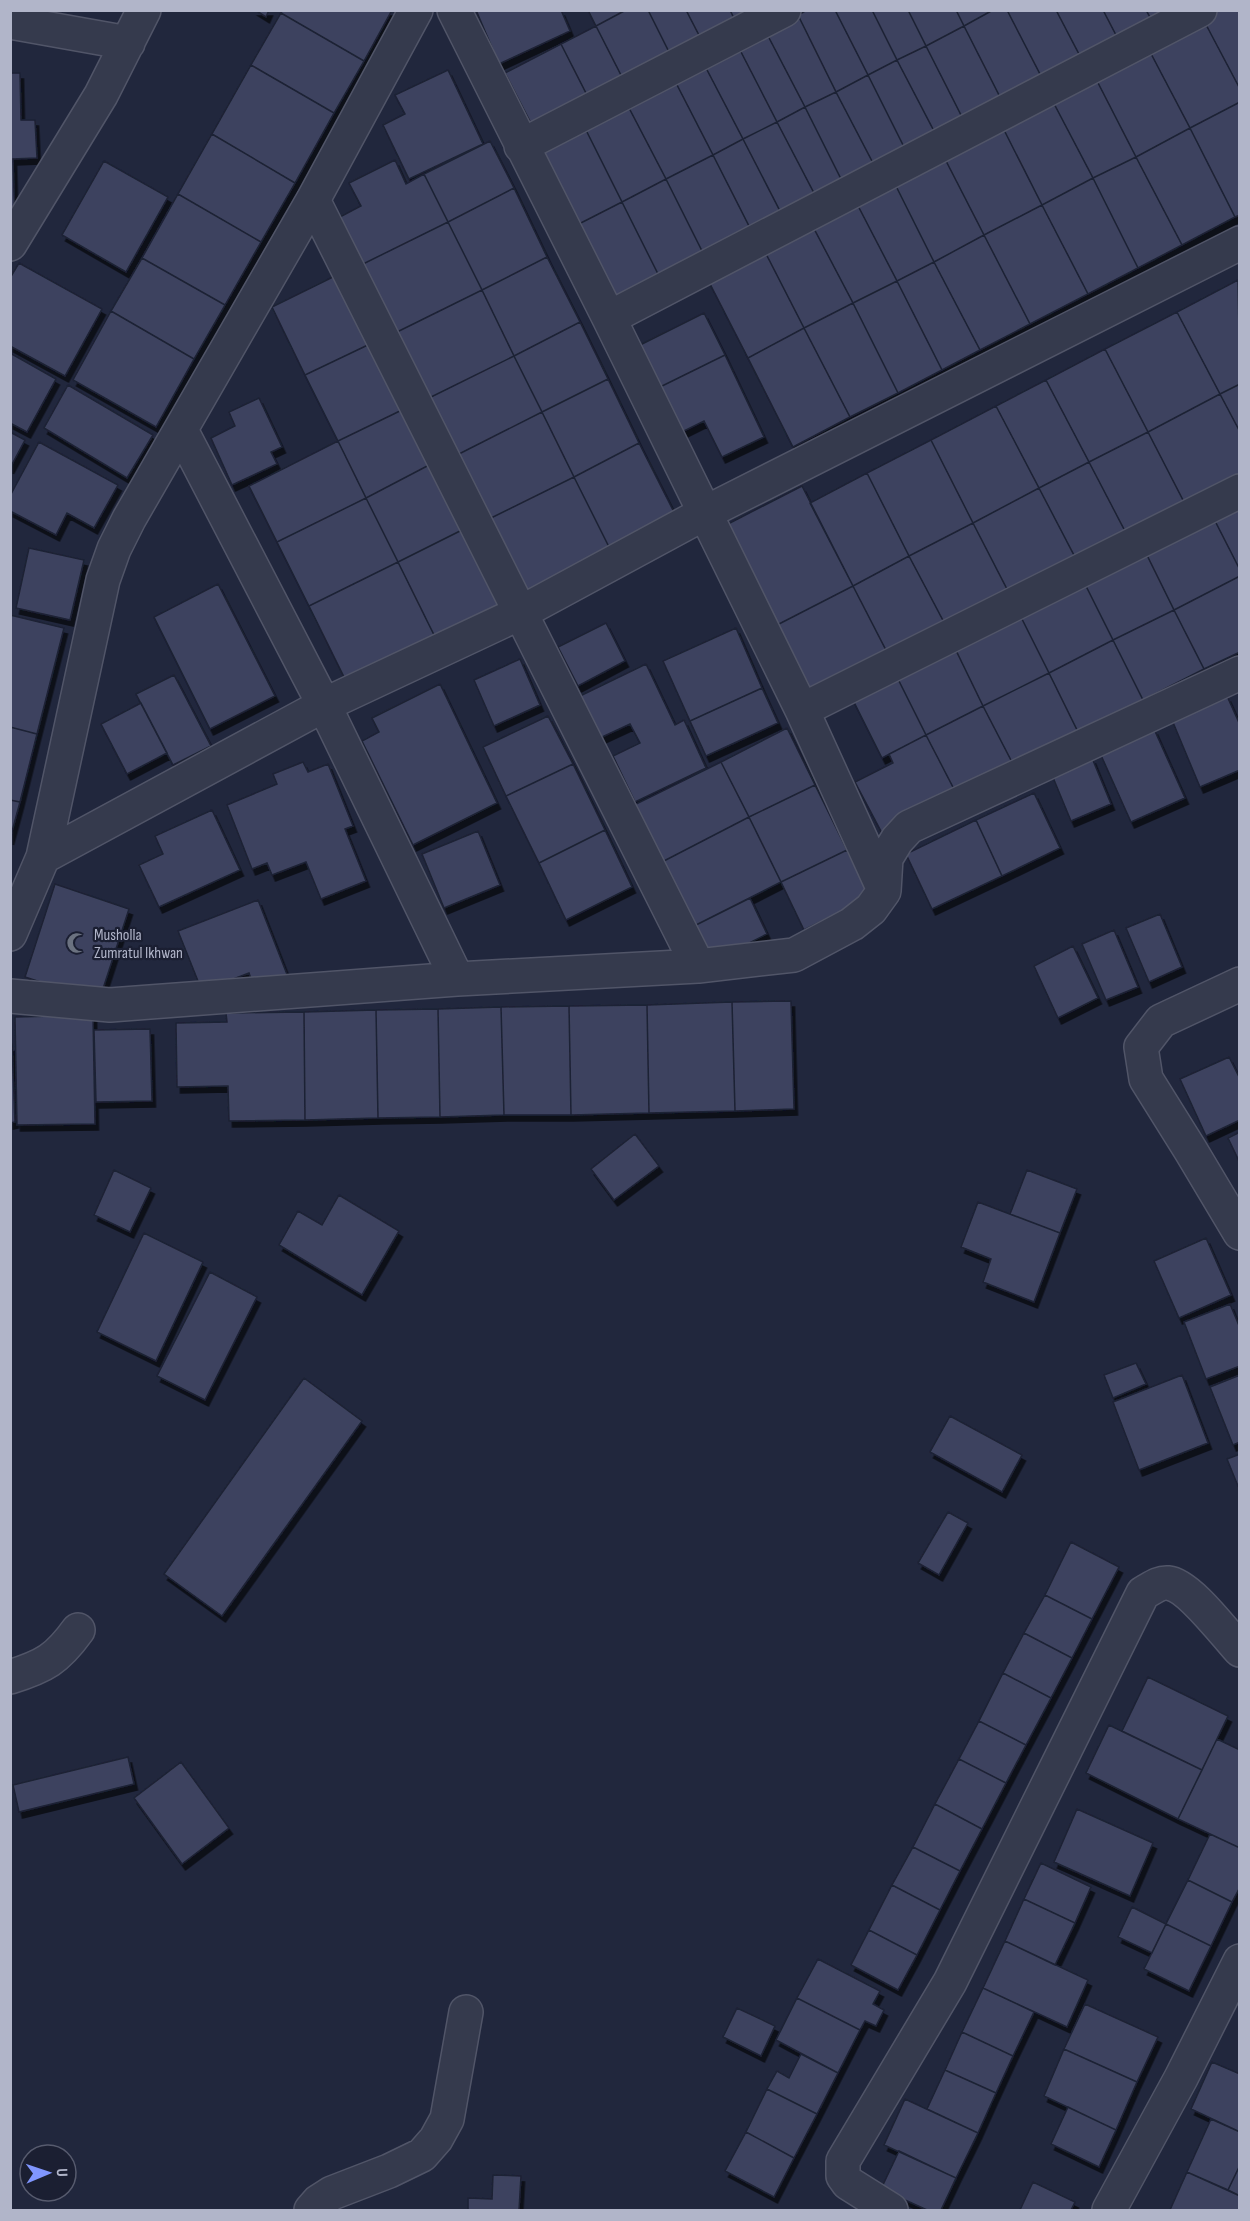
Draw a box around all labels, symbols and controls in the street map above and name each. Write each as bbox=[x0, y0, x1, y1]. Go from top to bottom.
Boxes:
place label: Musholla Zumratul Ikhwan bbox=[94, 926, 183, 963]
mosque icon: Musholla Zumratul Ikhwan bbox=[65, 931, 89, 955]
north arrow bbox=[18, 2143, 78, 2203]
text: U bbox=[52, 2168, 71, 2177]

